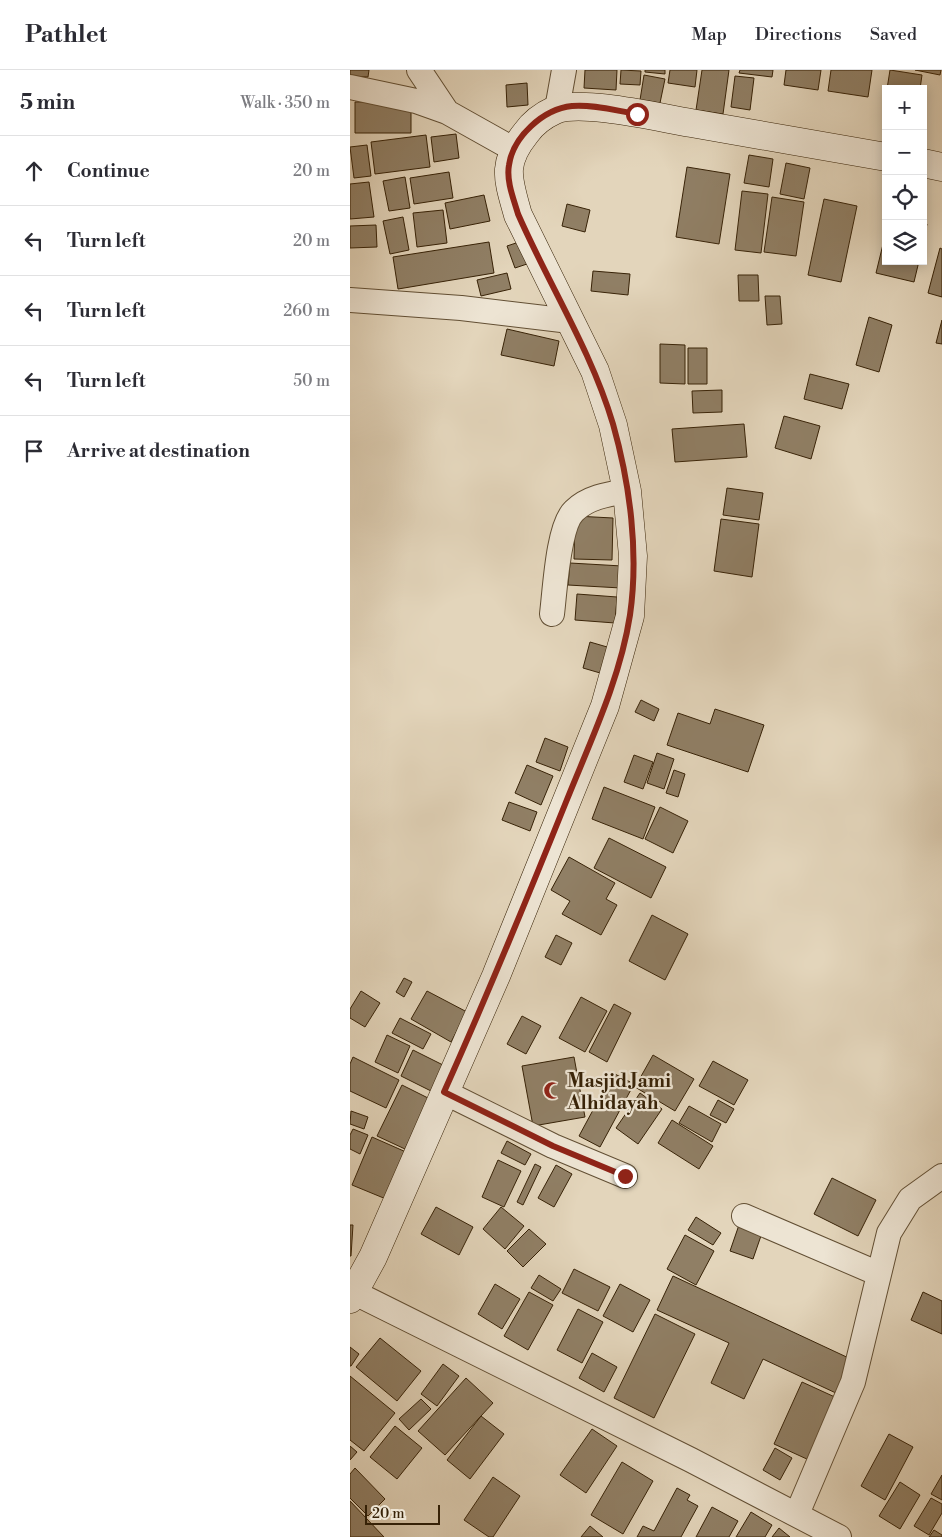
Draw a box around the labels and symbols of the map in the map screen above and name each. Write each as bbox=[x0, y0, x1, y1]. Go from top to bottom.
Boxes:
route start bbox=[626, 103, 649, 126]
place label: Masjid Jami Alhidayah bbox=[566, 1069, 671, 1115]
mosque icon: Masjid Jami Alhidayah bbox=[543, 1081, 563, 1101]
route end bbox=[614, 1165, 637, 1188]
scale bar bbox=[365, 1502, 440, 1525]

